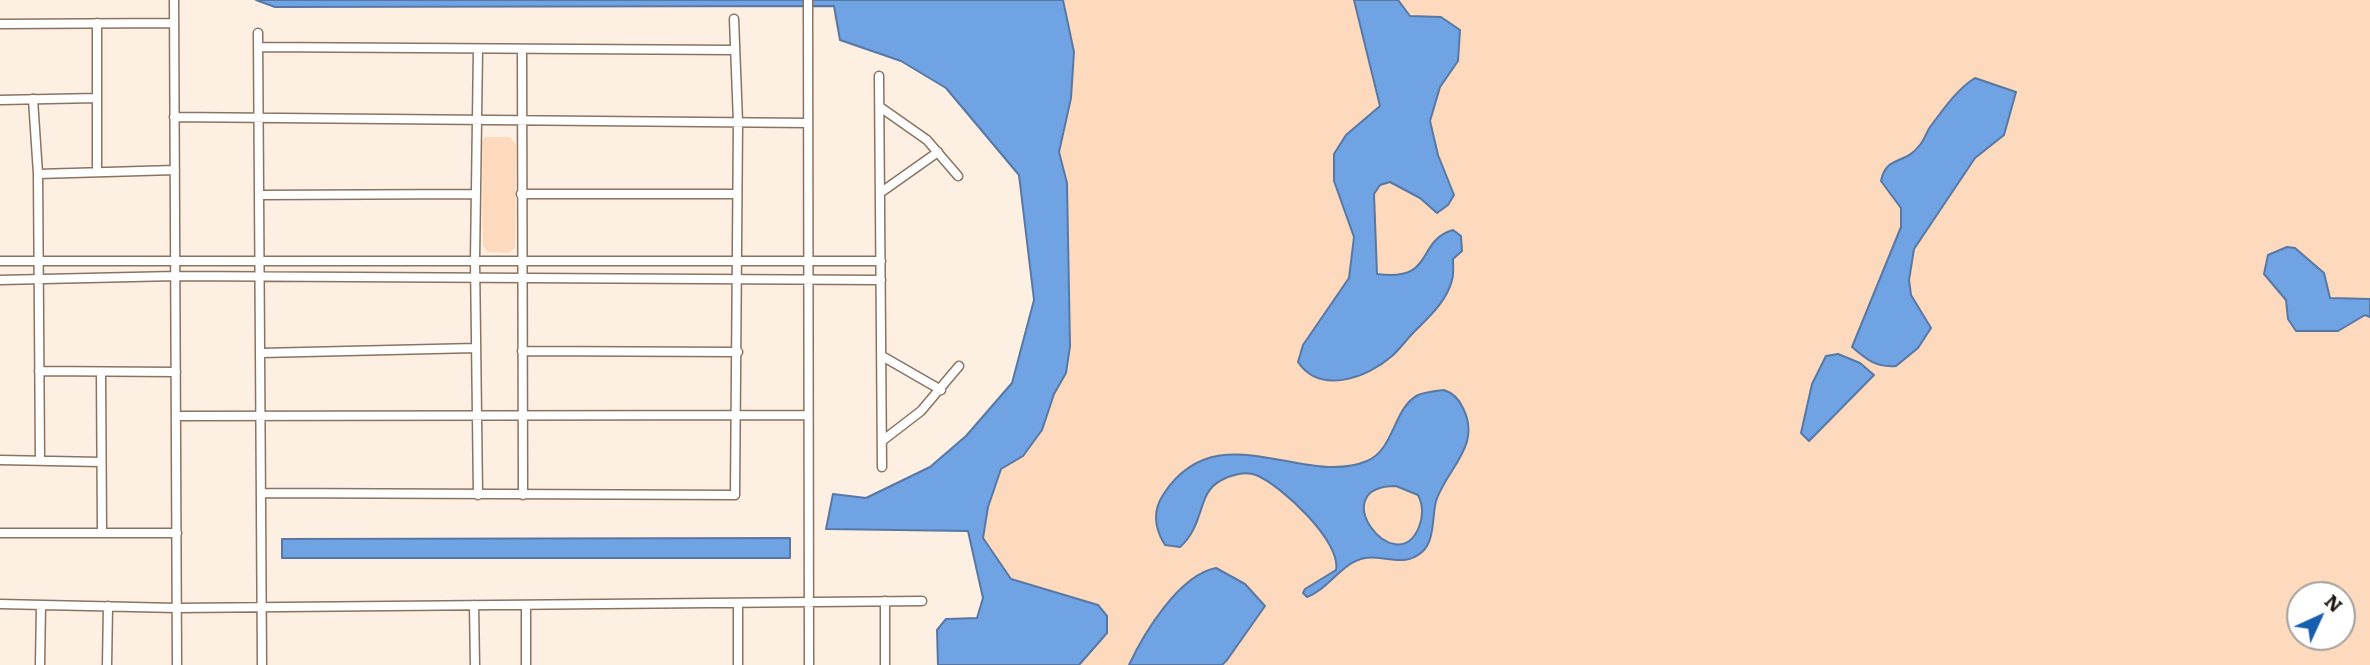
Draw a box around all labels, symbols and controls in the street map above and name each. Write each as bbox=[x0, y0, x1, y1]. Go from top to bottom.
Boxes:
north arrow bbox=[2286, 581, 2356, 651]
text: N bbox=[2319, 587, 2350, 618]

